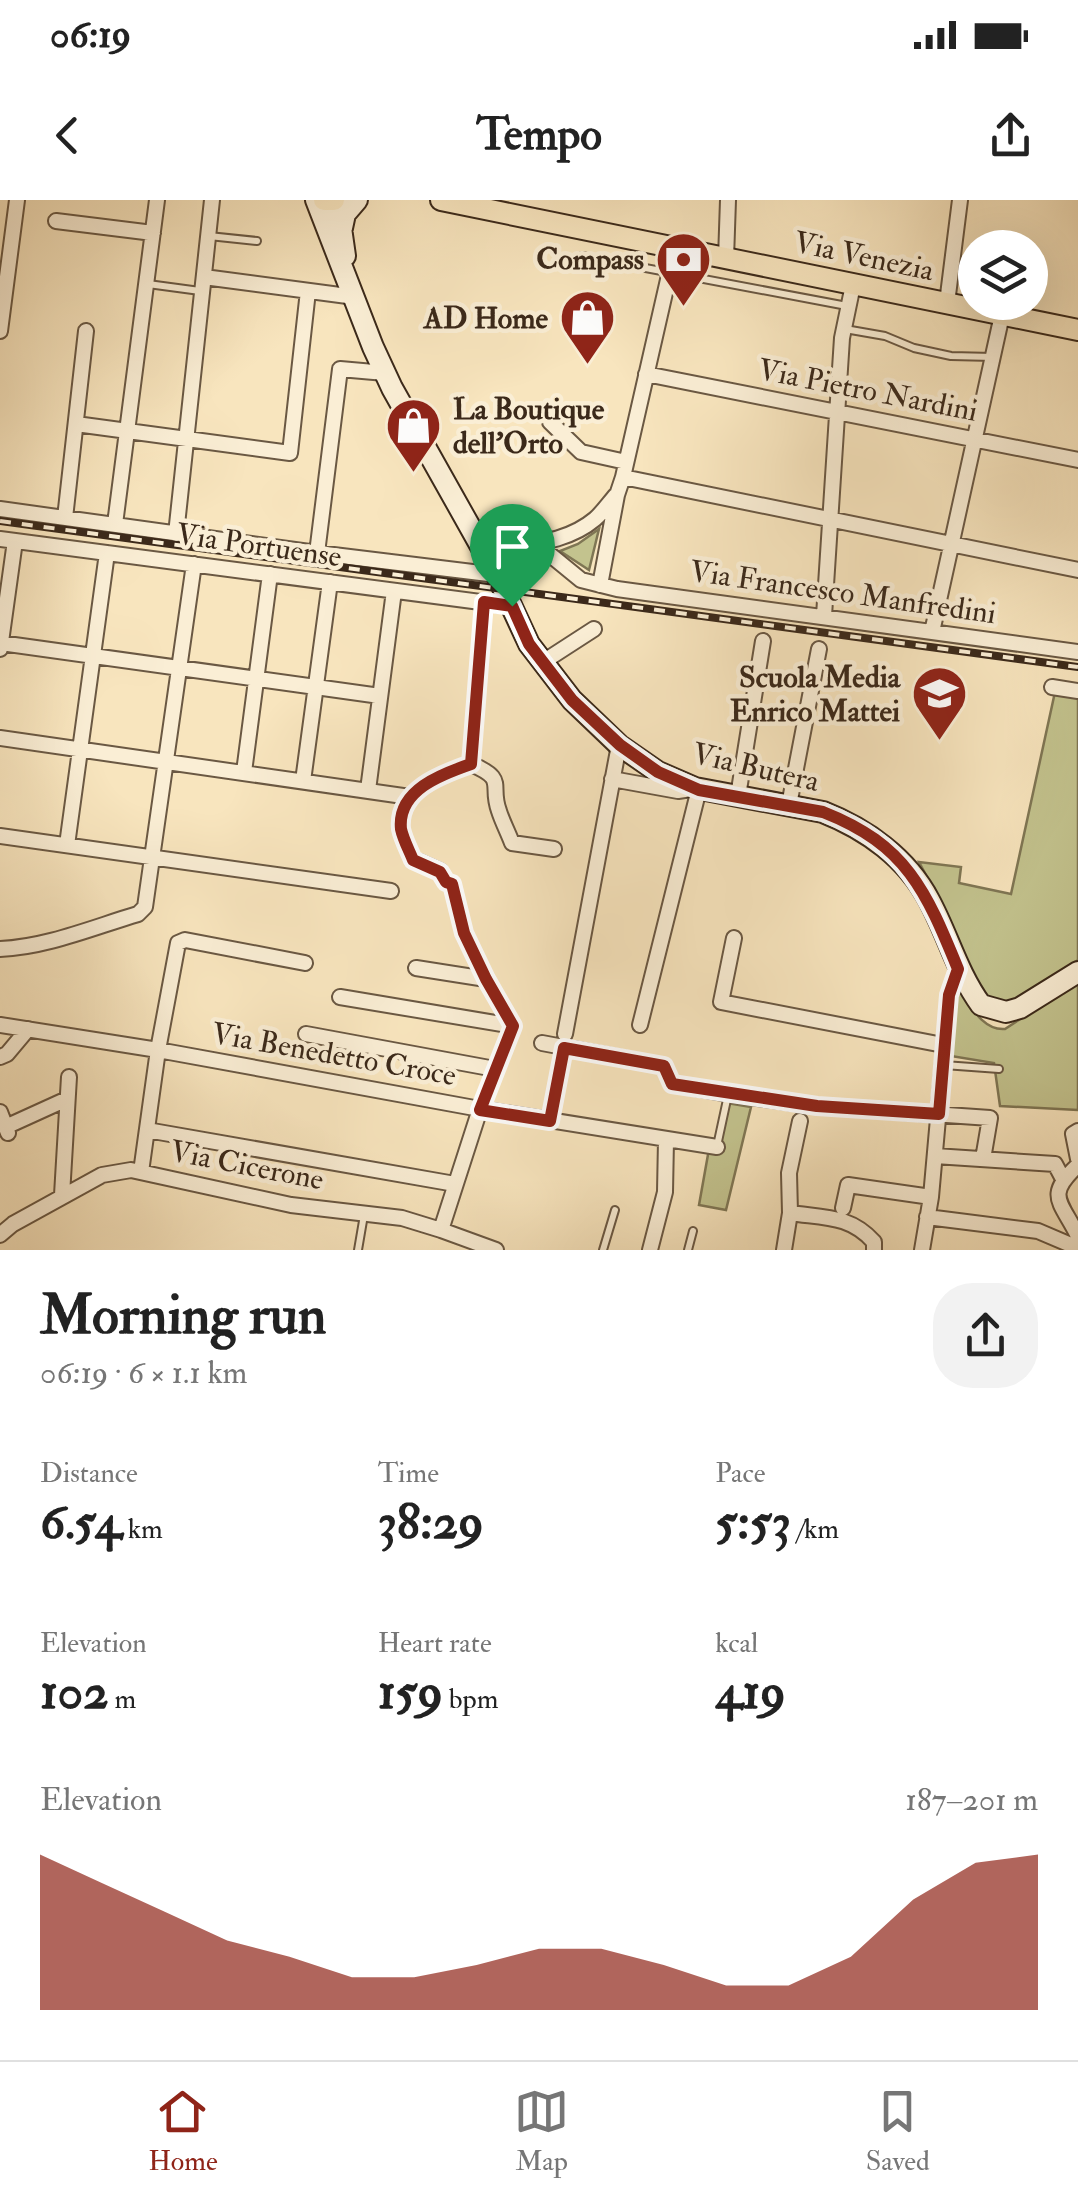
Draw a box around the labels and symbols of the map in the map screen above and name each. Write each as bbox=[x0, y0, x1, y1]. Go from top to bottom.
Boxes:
street label: Via Venezia bbox=[791, 224, 938, 289]
bank icon: Compass bbox=[653, 229, 713, 308]
place label: Compass bbox=[536, 241, 644, 278]
shop icon: AD Home bbox=[557, 288, 617, 367]
place label: AD Home bbox=[422, 300, 548, 337]
street label: Via Pietro Nardini bbox=[755, 351, 981, 430]
place label: La Boutique dell'Orto bbox=[453, 391, 605, 462]
shop icon: La Boutique dell'Orto bbox=[384, 396, 444, 475]
pin bbox=[470, 504, 555, 607]
street label: Via Portuense bbox=[174, 516, 344, 575]
street label: Via Francesco Manfredini bbox=[688, 553, 998, 632]
place label: Scuola Media Enrico Mattei bbox=[730, 659, 902, 730]
school or university icon: Scuola Media Enrico Mattei bbox=[909, 664, 969, 743]
street label: Via Butera bbox=[689, 735, 823, 800]
street label: Via Benedetto Croce bbox=[209, 1015, 459, 1094]
street label: Via Cicerone bbox=[167, 1132, 327, 1198]

